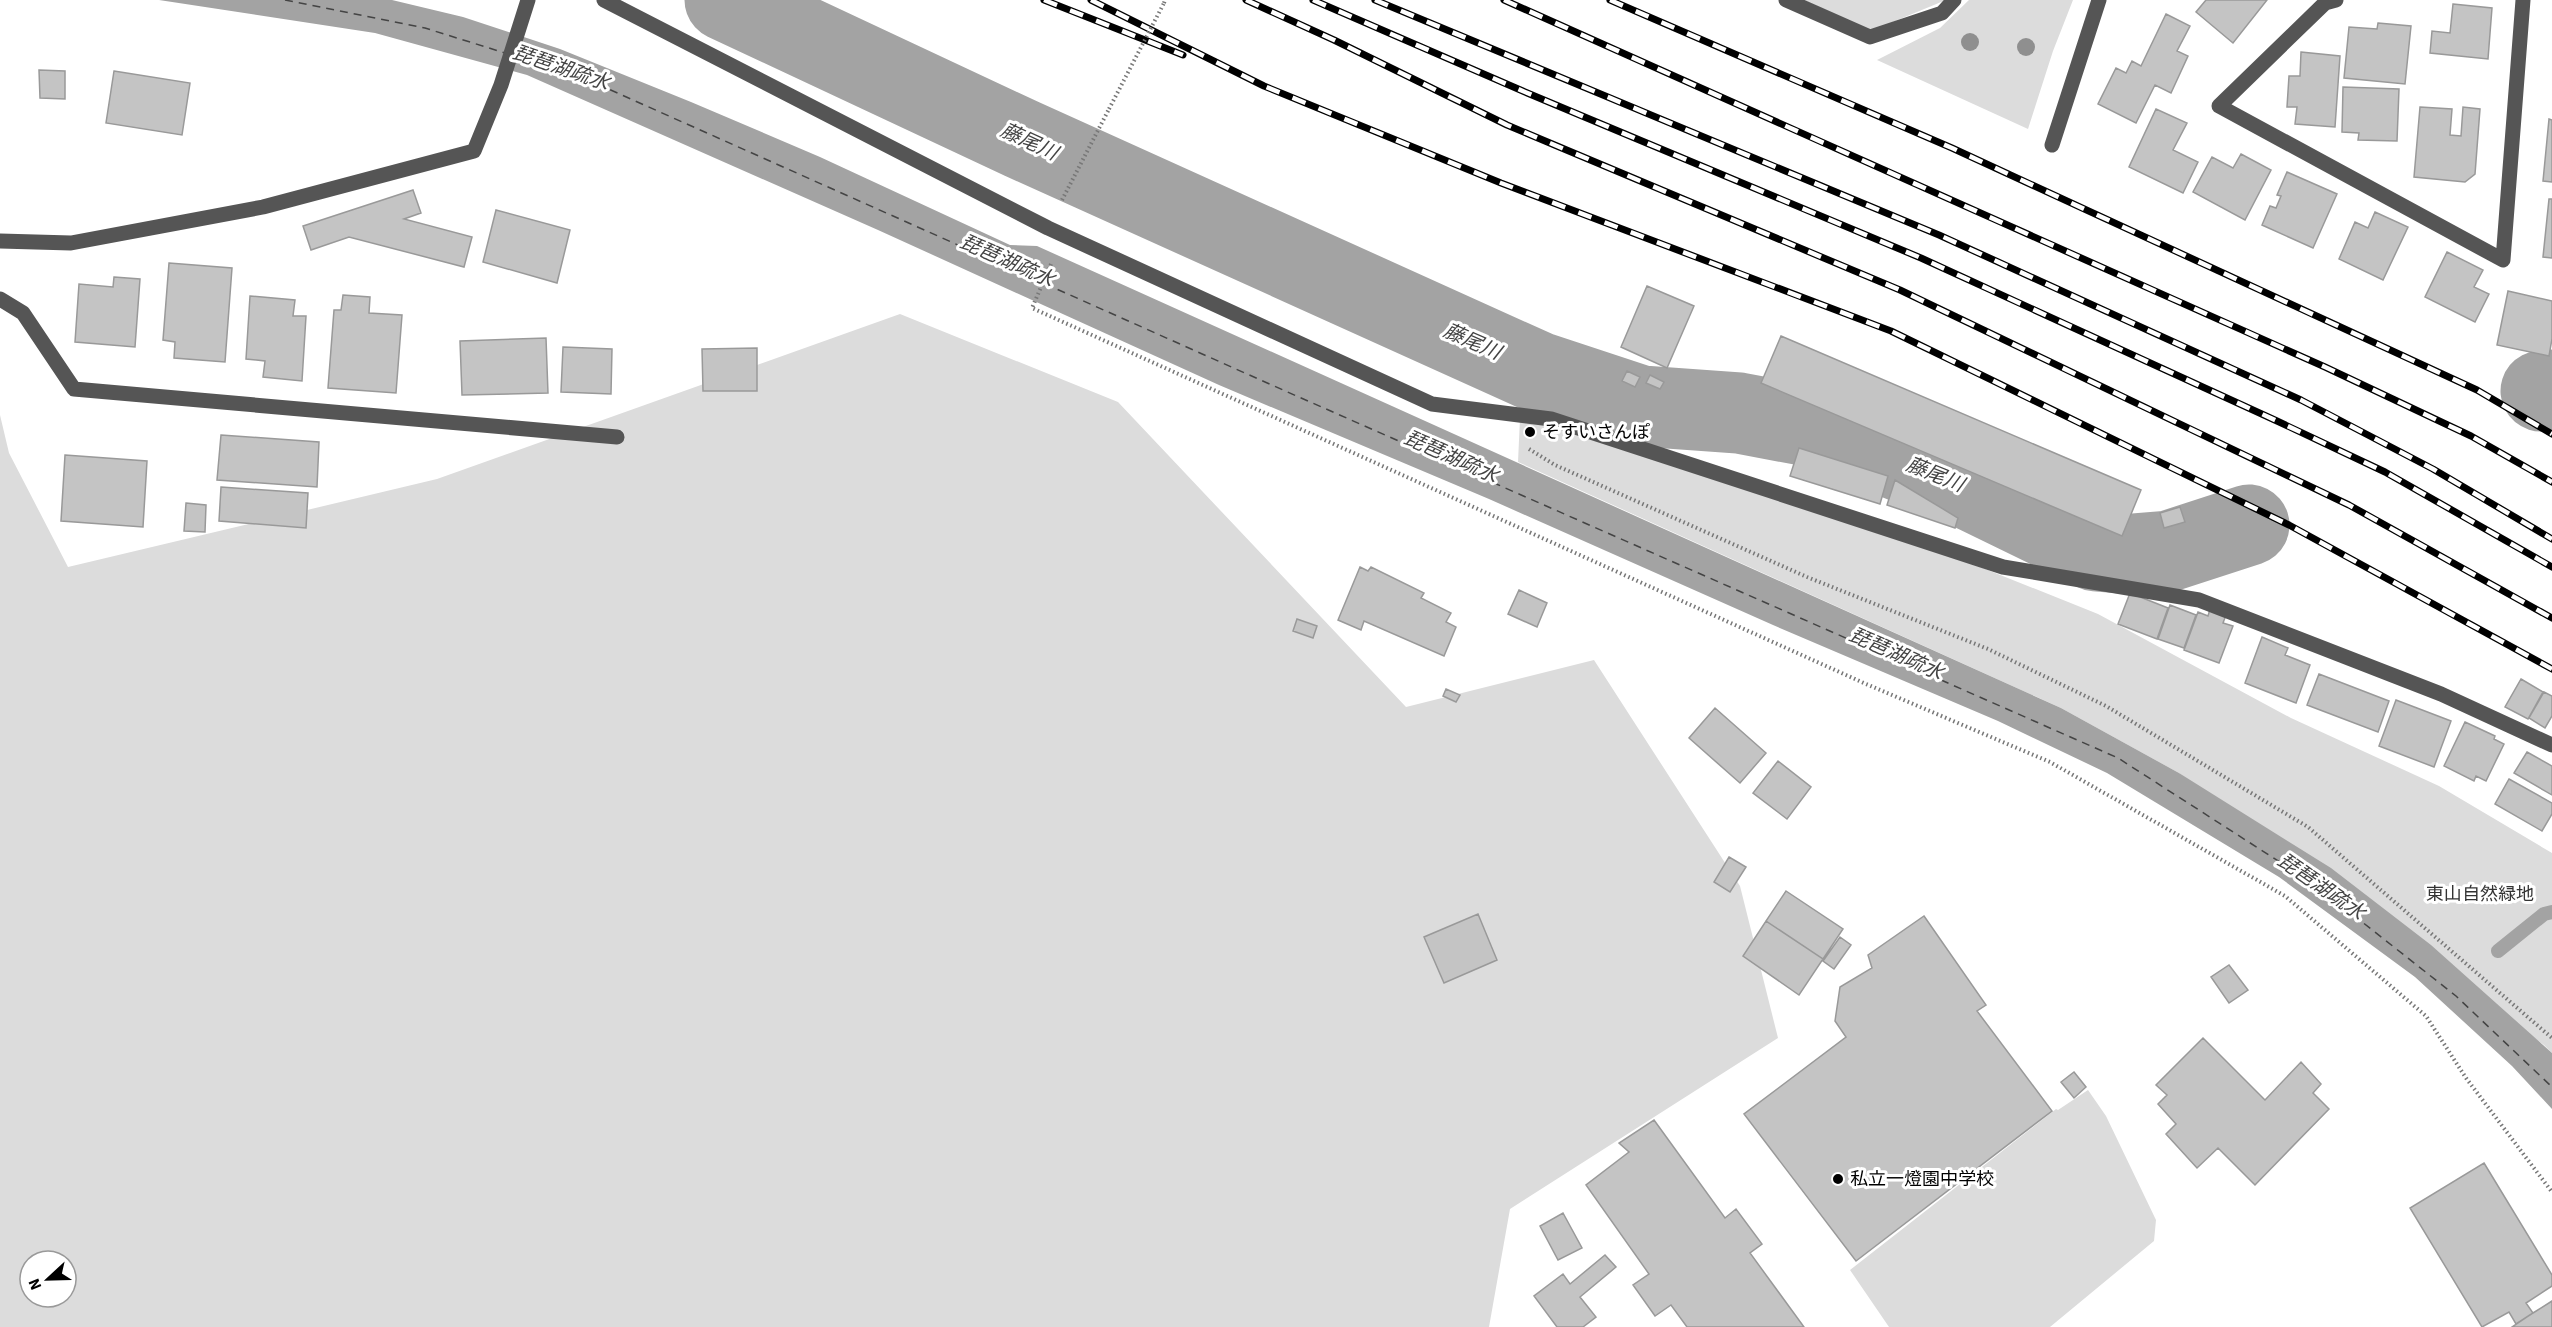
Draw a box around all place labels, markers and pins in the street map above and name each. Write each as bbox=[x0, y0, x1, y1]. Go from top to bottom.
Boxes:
place label: そすいさんぽ bbox=[1542, 420, 1650, 445]
marker: そすいさんぽ bbox=[1523, 425, 1537, 439]
place label: 私立一燈園中学校 bbox=[1850, 1167, 1994, 1192]
marker: 私立一燈園中学校 bbox=[1831, 1172, 1845, 1186]

